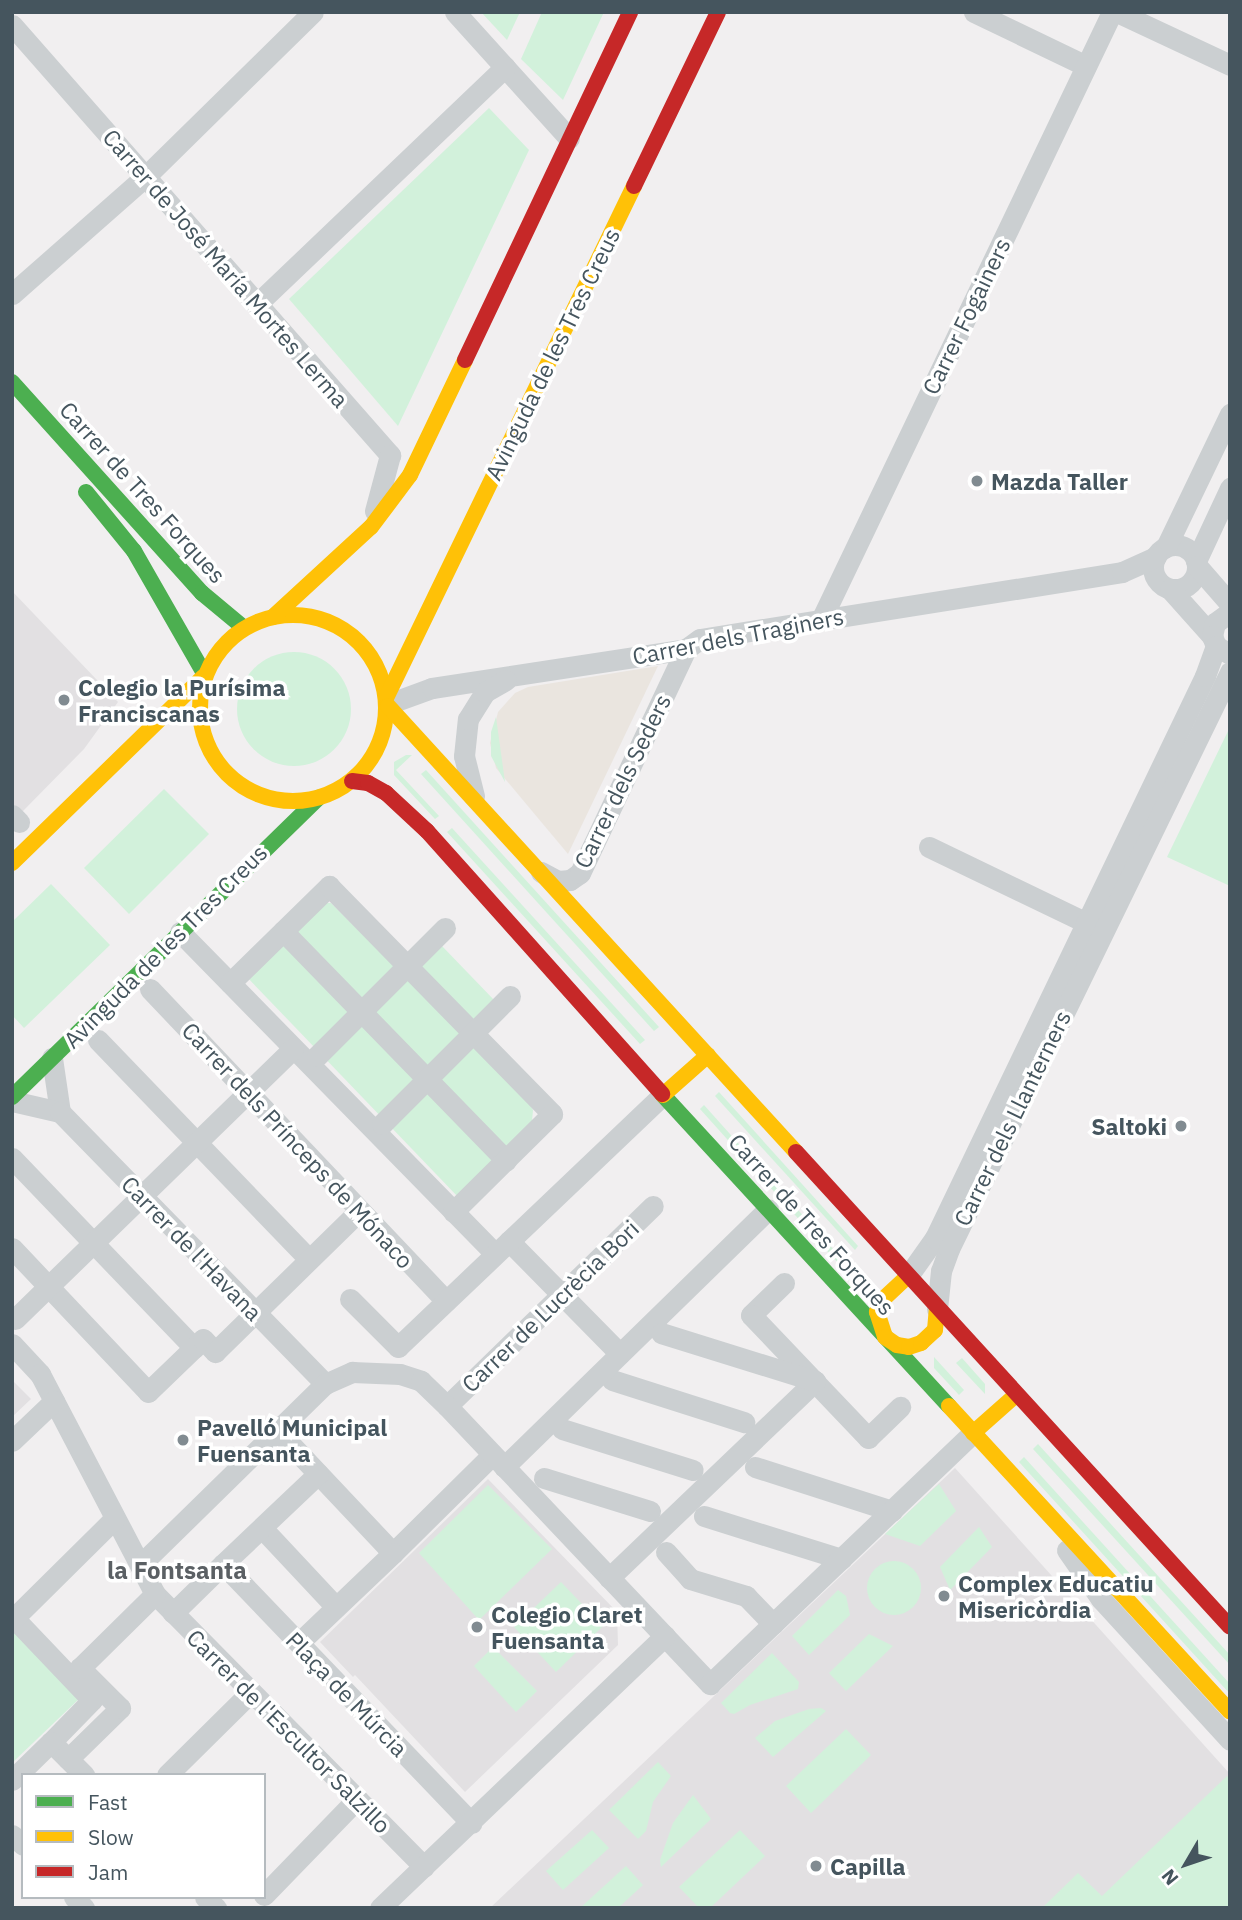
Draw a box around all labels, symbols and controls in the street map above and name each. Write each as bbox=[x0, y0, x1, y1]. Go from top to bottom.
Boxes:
street label: Carrer de José María Mortes Lerma bbox=[97, 123, 355, 413]
street label: Avinguda de les Tres Creus bbox=[479, 224, 625, 484]
street label: Carrer Fogainers bbox=[916, 233, 1016, 399]
street label: Carrer de Tres Forques bbox=[54, 396, 232, 588]
place label: Mazda Taller bbox=[991, 467, 1128, 495]
marker: Mazda Taller bbox=[969, 473, 985, 489]
street label: Carrer dels Traginers bbox=[630, 602, 846, 670]
place label: Colegio la Purísima Franciscanas bbox=[78, 673, 285, 727]
street label: Carrer dels Seders bbox=[568, 689, 676, 873]
marker: Colegio la Purísima Franciscanas bbox=[56, 692, 72, 708]
street label: Avinguda de les Tres Creus bbox=[57, 838, 273, 1054]
street label: Carrer dels Llanterners bbox=[948, 1006, 1076, 1230]
street label: Carrer dels Prínceps de Mónaco bbox=[177, 1016, 419, 1274]
place label: Saltoki bbox=[1091, 1112, 1167, 1140]
marker: Saltoki bbox=[1173, 1118, 1189, 1134]
street label: Carrer de Tres Forques bbox=[723, 1128, 901, 1320]
street label: Carrer de l'Havana bbox=[116, 1170, 268, 1326]
street label: Carrer de Lucrècia Bori bbox=[456, 1214, 644, 1398]
place label: Pavelló Municipal Fuensanta bbox=[197, 1413, 387, 1467]
marker: Pavelló Municipal Fuensanta bbox=[175, 1432, 191, 1448]
district label: la Fontsanta bbox=[107, 1557, 247, 1585]
place label: Complex Educatiu Misericòrdia bbox=[958, 1569, 1154, 1623]
marker: Complex Educatiu Misericòrdia bbox=[936, 1588, 952, 1604]
place label: Colegio Claret Fuensanta bbox=[491, 1600, 642, 1654]
marker: Colegio Claret Fuensanta bbox=[469, 1619, 485, 1635]
street label: Carrer de l'Escultor Salzillo bbox=[181, 1623, 397, 1839]
street label: Plaça de Múrcia bbox=[281, 1626, 413, 1762]
legend bbox=[21, 1773, 266, 1899]
text: Fast bbox=[88, 1788, 128, 1816]
text: Slow bbox=[88, 1823, 134, 1851]
north arrow bbox=[1151, 1829, 1221, 1899]
place label: Capilla bbox=[830, 1852, 905, 1880]
text: Jam bbox=[88, 1858, 128, 1886]
marker: Capilla bbox=[808, 1858, 824, 1874]
text: N bbox=[1156, 1864, 1183, 1890]

